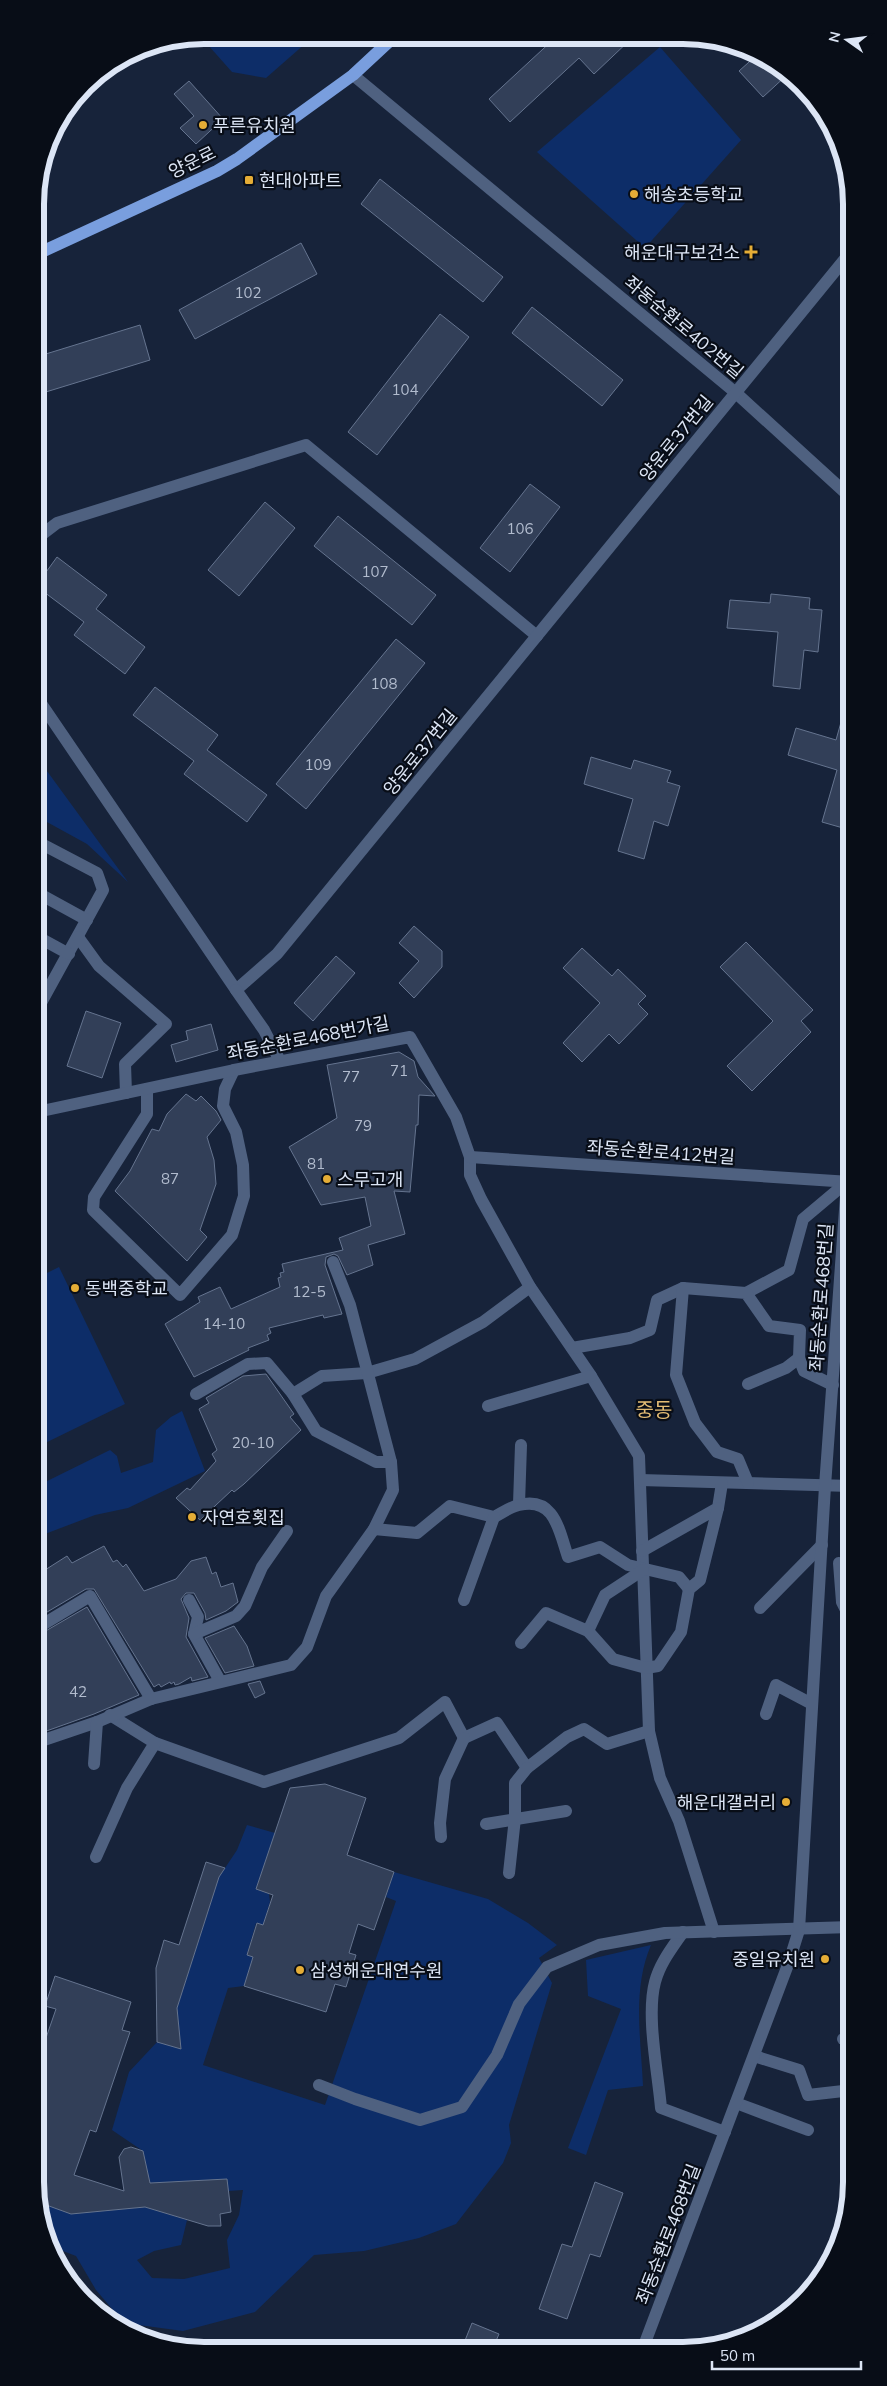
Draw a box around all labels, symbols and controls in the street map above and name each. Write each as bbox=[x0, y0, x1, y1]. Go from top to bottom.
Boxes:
north arrow bbox=[822, 15, 872, 65]
text: N bbox=[824, 30, 844, 44]
place label: 푸른유치원 bbox=[213, 114, 296, 137]
marker: 푸른유치원 bbox=[197, 119, 209, 131]
street label: 양운로 bbox=[165, 141, 219, 183]
place label: 현대아파트 bbox=[259, 169, 342, 192]
marker: 현대아파트 bbox=[243, 174, 255, 186]
place label: 해송초등학교 bbox=[644, 183, 743, 206]
marker: 해송초등학교 bbox=[628, 188, 640, 200]
place label: 해운대구보건소 bbox=[624, 241, 740, 264]
marker: 해운대구보건소 bbox=[744, 245, 758, 259]
street label: 좌동순환로402번길 bbox=[620, 271, 748, 383]
house number: 102 bbox=[234, 283, 262, 302]
house number: 104 bbox=[391, 380, 419, 399]
street label: 양운로37번길 bbox=[634, 390, 718, 486]
house number: 106 bbox=[506, 519, 534, 538]
house number: 107 bbox=[361, 562, 389, 581]
house number: 108 bbox=[370, 674, 398, 693]
street label: 양운로37번길 bbox=[378, 704, 462, 800]
house number: 109 bbox=[304, 755, 332, 774]
street label: 좌동순환로468번가길 bbox=[225, 1011, 391, 1065]
house number: 71 bbox=[390, 1061, 408, 1080]
house number: 77 bbox=[342, 1067, 360, 1086]
house number: 79 bbox=[354, 1116, 372, 1135]
street label: 좌동순환로412번길 bbox=[586, 1135, 736, 1169]
house number: 81 bbox=[307, 1154, 325, 1173]
place label: 스무고개 bbox=[337, 1168, 403, 1191]
house number: 87 bbox=[161, 1169, 179, 1188]
marker: 스무고개 bbox=[321, 1173, 333, 1185]
street label: 좌동순환로468번길 bbox=[804, 1222, 838, 1372]
place label: 동백중학교 bbox=[85, 1277, 168, 1300]
marker: 동백중학교 bbox=[69, 1282, 81, 1294]
house number: 12-5 bbox=[292, 1282, 326, 1301]
house number: 14-10 bbox=[203, 1314, 245, 1333]
district label: 중동 bbox=[636, 1397, 672, 1422]
house number: 20-10 bbox=[232, 1433, 274, 1452]
place label: 자연호횟집 bbox=[202, 1506, 285, 1529]
marker: 자연호횟집 bbox=[186, 1511, 198, 1523]
house number: 42 bbox=[69, 1682, 87, 1701]
place label: 해운대갤러리 bbox=[677, 1791, 776, 1814]
marker: 해운대갤러리 bbox=[780, 1796, 792, 1808]
place label: 중일유치원 bbox=[732, 1948, 815, 1971]
marker: 중일유치원 bbox=[819, 1953, 831, 1965]
place label: 삼성해운대연수원 bbox=[310, 1959, 442, 1982]
marker: 삼성해운대연수원 bbox=[294, 1964, 306, 1976]
street label: 좌동순환로468번길 bbox=[631, 2161, 705, 2307]
scale bar bbox=[712, 2338, 861, 2370]
text: 50 m bbox=[720, 2346, 755, 2365]

